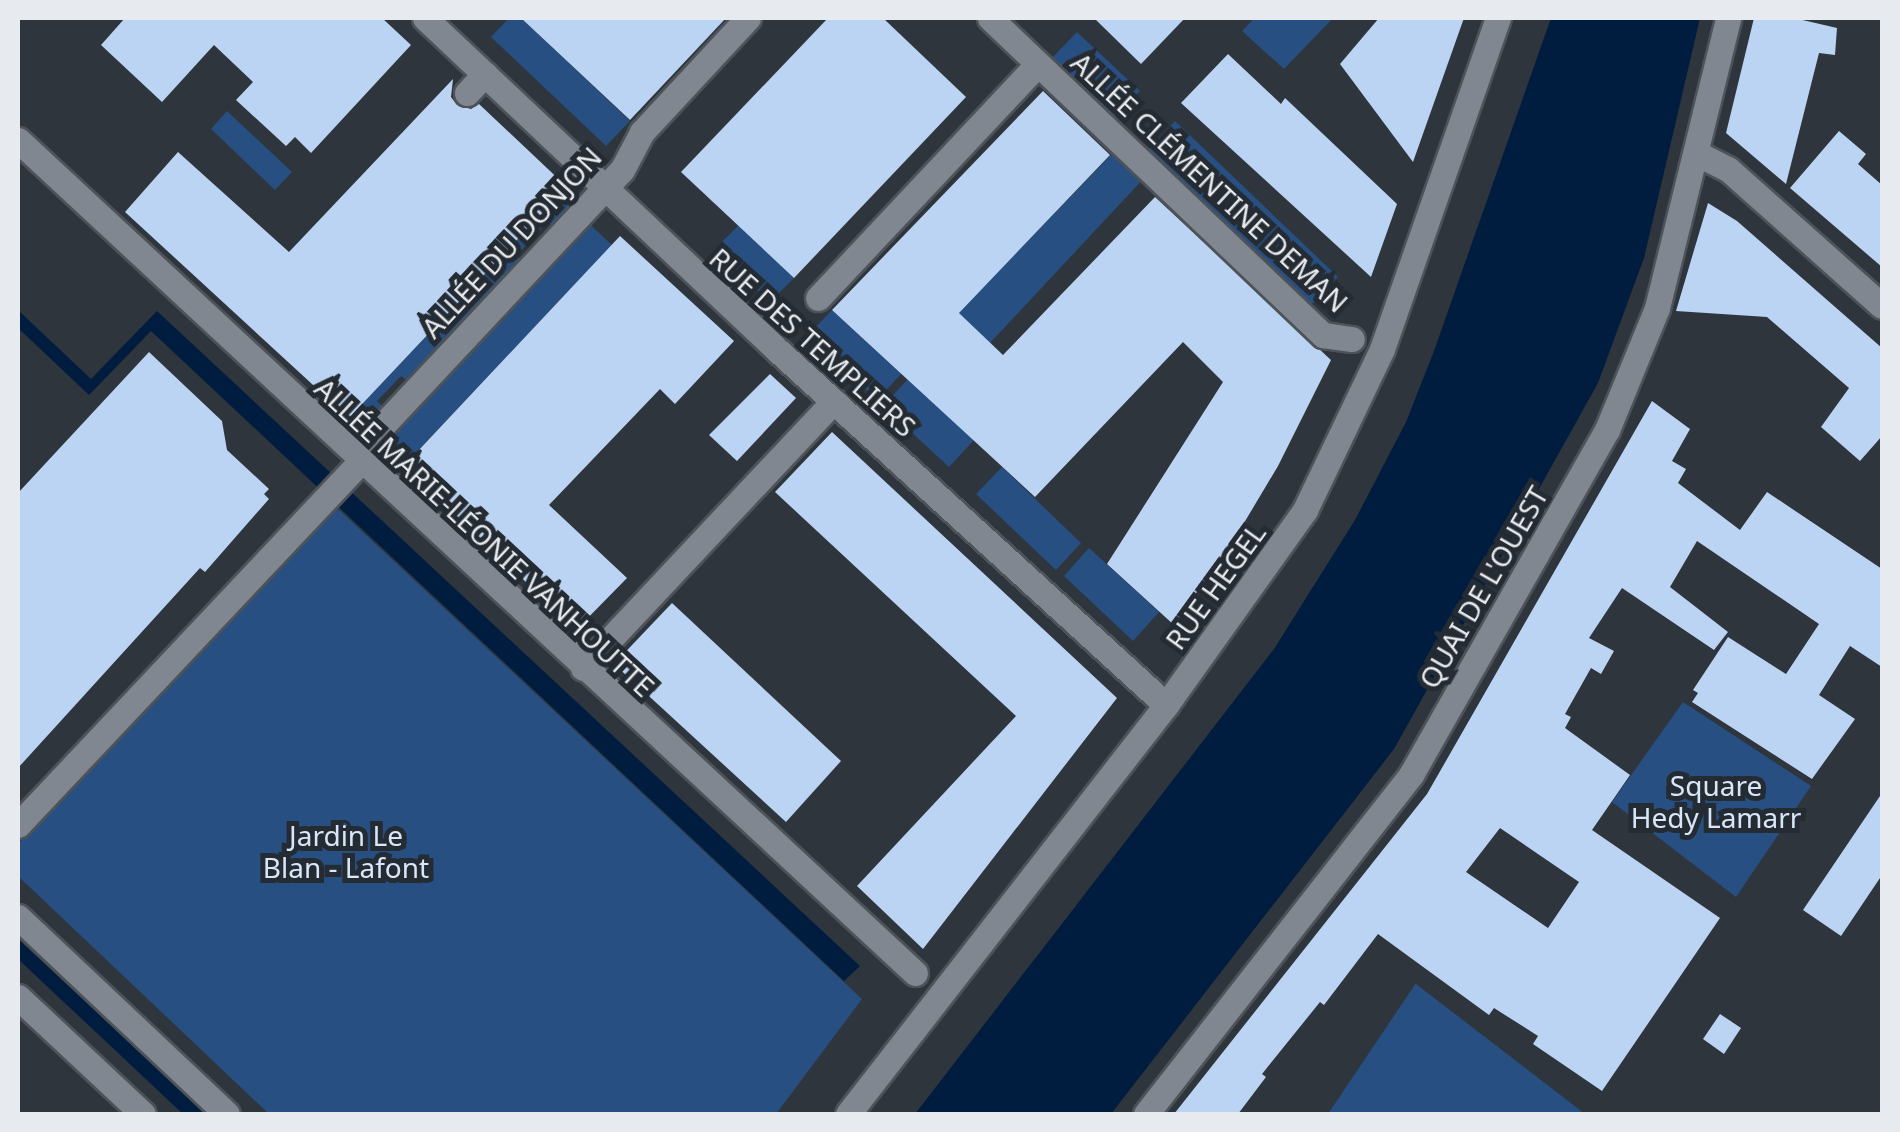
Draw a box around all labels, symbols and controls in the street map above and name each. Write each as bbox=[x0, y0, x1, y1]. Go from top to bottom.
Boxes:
street label: ALLÉE CLÉMENTINE DEMAN bbox=[1065, 45, 1355, 319]
street label: ALLÉE DU DONJON bbox=[414, 140, 608, 344]
street label: RUE DES TEMPLIERS bbox=[703, 241, 923, 443]
street label: ALLÉE MARIE-LÉONIE VANHOUTTE bbox=[308, 371, 662, 703]
street label: QUAI DE L'OUEST bbox=[1412, 480, 1554, 694]
street label: RUE HEGEL bbox=[1158, 516, 1272, 656]
park label: Square Hedy Lamarr bbox=[1631, 768, 1801, 834]
park label: Jardin Le Blan - Lafont bbox=[263, 818, 429, 884]

